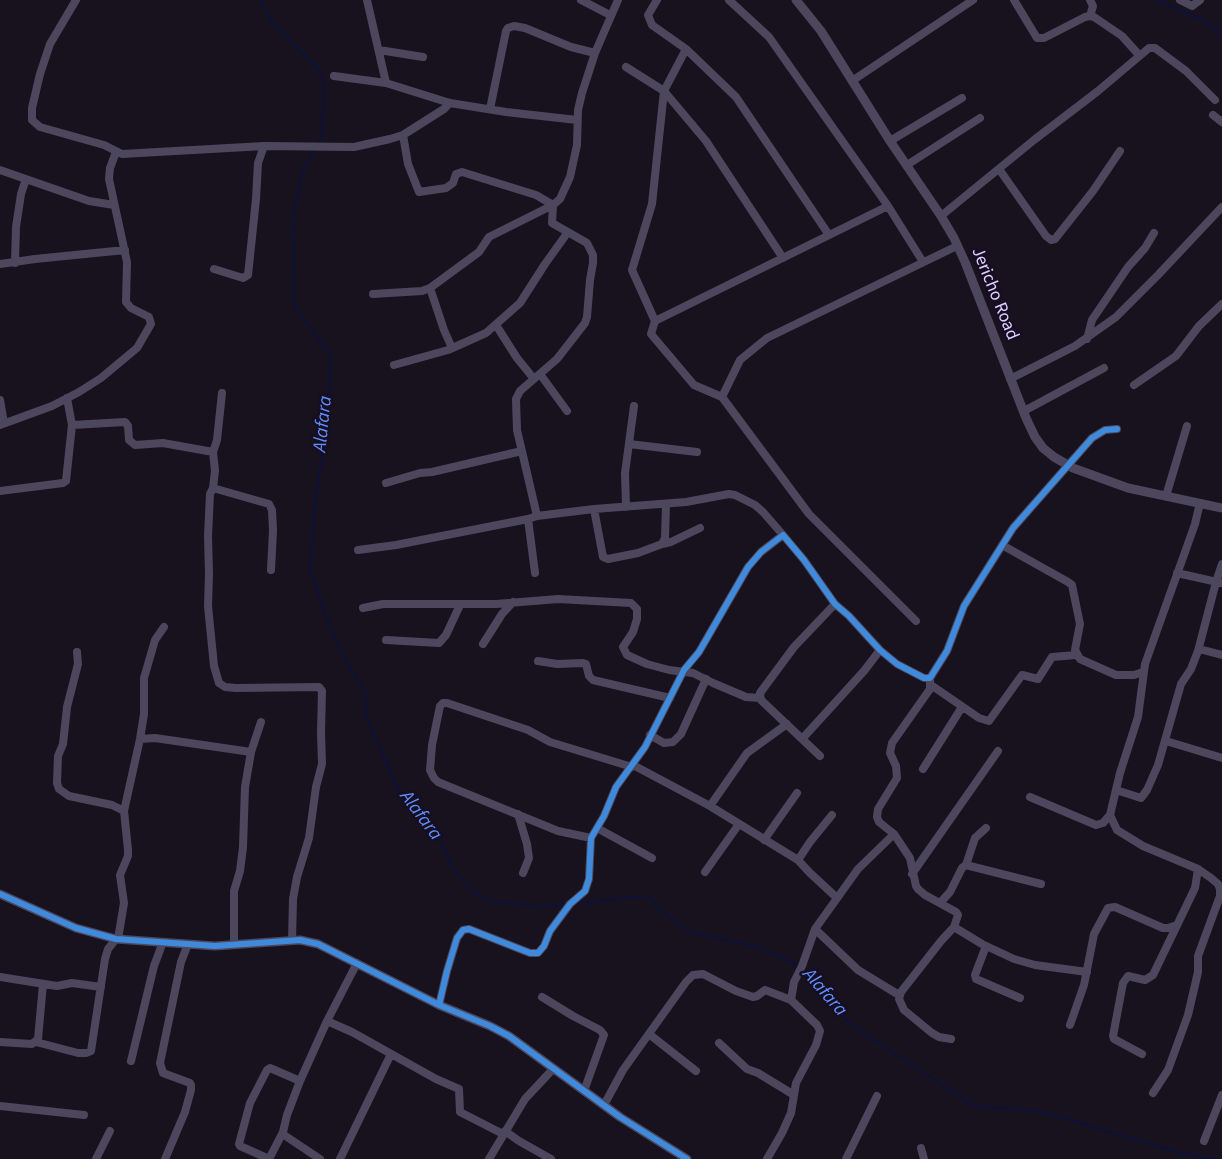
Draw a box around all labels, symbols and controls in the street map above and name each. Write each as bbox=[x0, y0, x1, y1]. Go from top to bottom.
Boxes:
street label: Jericho Road bbox=[966, 244, 1022, 344]
water label: Alafara bbox=[310, 395, 338, 453]
water label: Alafara bbox=[394, 787, 446, 845]
water label: Alafara bbox=[797, 964, 851, 1022]

